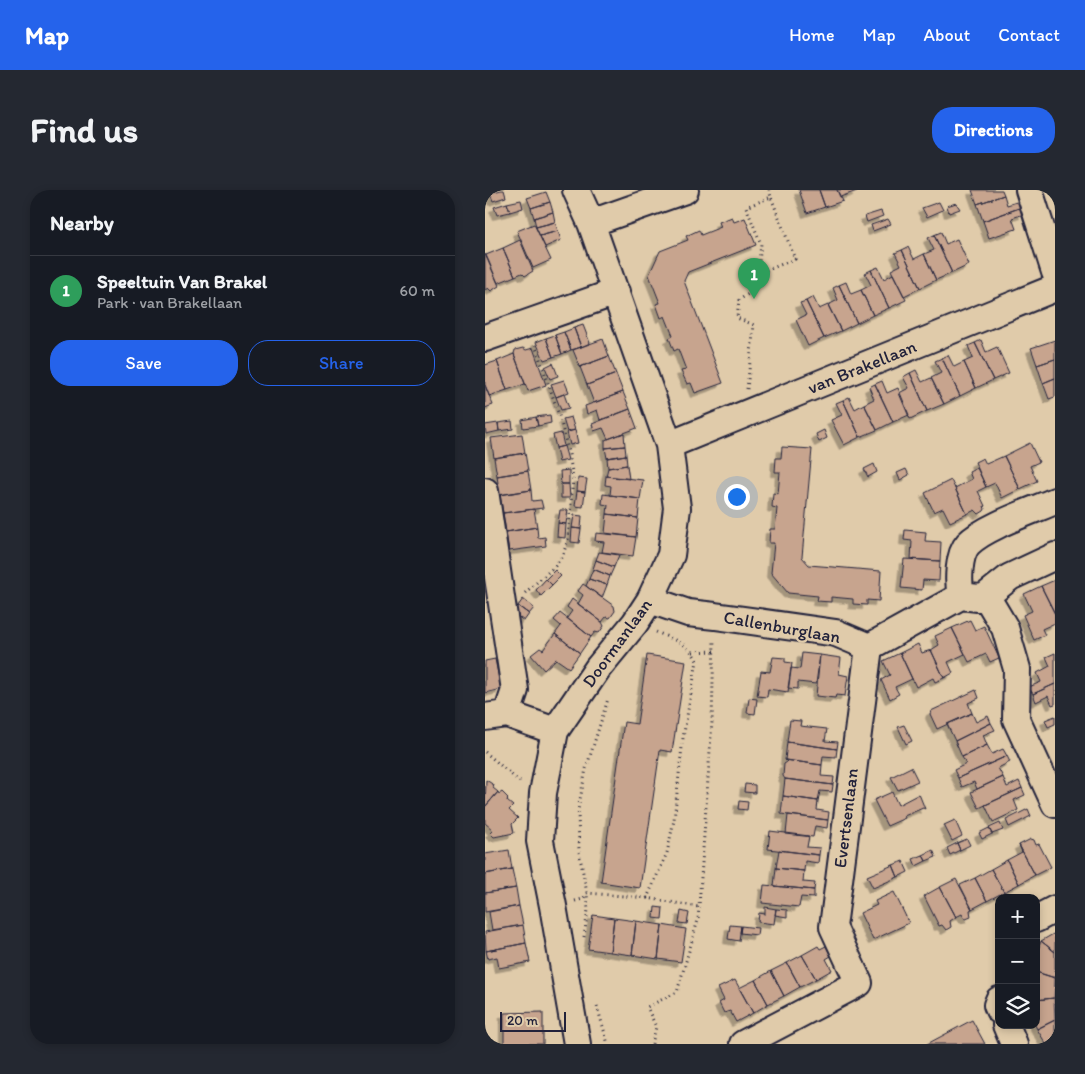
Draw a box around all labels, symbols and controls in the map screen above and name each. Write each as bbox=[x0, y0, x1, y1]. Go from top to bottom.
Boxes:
text: Map bbox=[25, 21, 69, 50]
text: Home bbox=[789, 24, 835, 46]
text: Map bbox=[863, 24, 896, 46]
text: About bbox=[924, 24, 970, 46]
text: Contact bbox=[998, 24, 1060, 46]
button: Directions bbox=[932, 107, 1055, 153]
text: Find us bbox=[30, 109, 138, 151]
text: Nearby bbox=[50, 210, 114, 235]
pin: 1 bbox=[738, 258, 770, 299]
text: Speeltuin Van Brakel bbox=[97, 270, 267, 293]
text: 1 bbox=[62, 281, 70, 300]
text: 60 m bbox=[400, 281, 435, 300]
text: Park · van Brakellaan bbox=[97, 293, 242, 312]
street label: van Brakellaan bbox=[804, 335, 920, 399]
button: Save bbox=[50, 340, 238, 386]
button: Share bbox=[248, 340, 435, 386]
your location bbox=[724, 484, 750, 510]
street label: Doormanlaan bbox=[577, 594, 657, 692]
street label: Callenburglaan bbox=[722, 606, 843, 648]
street label: Evertsenlaan bbox=[829, 767, 863, 869]
map controls bbox=[995, 894, 1040, 1029]
button: + bbox=[995, 894, 1040, 939]
button: − bbox=[995, 939, 1040, 984]
button: layers bbox=[995, 984, 1040, 1029]
scale bar bbox=[500, 1009, 566, 1032]
text: 20 m bbox=[507, 1012, 538, 1029]

